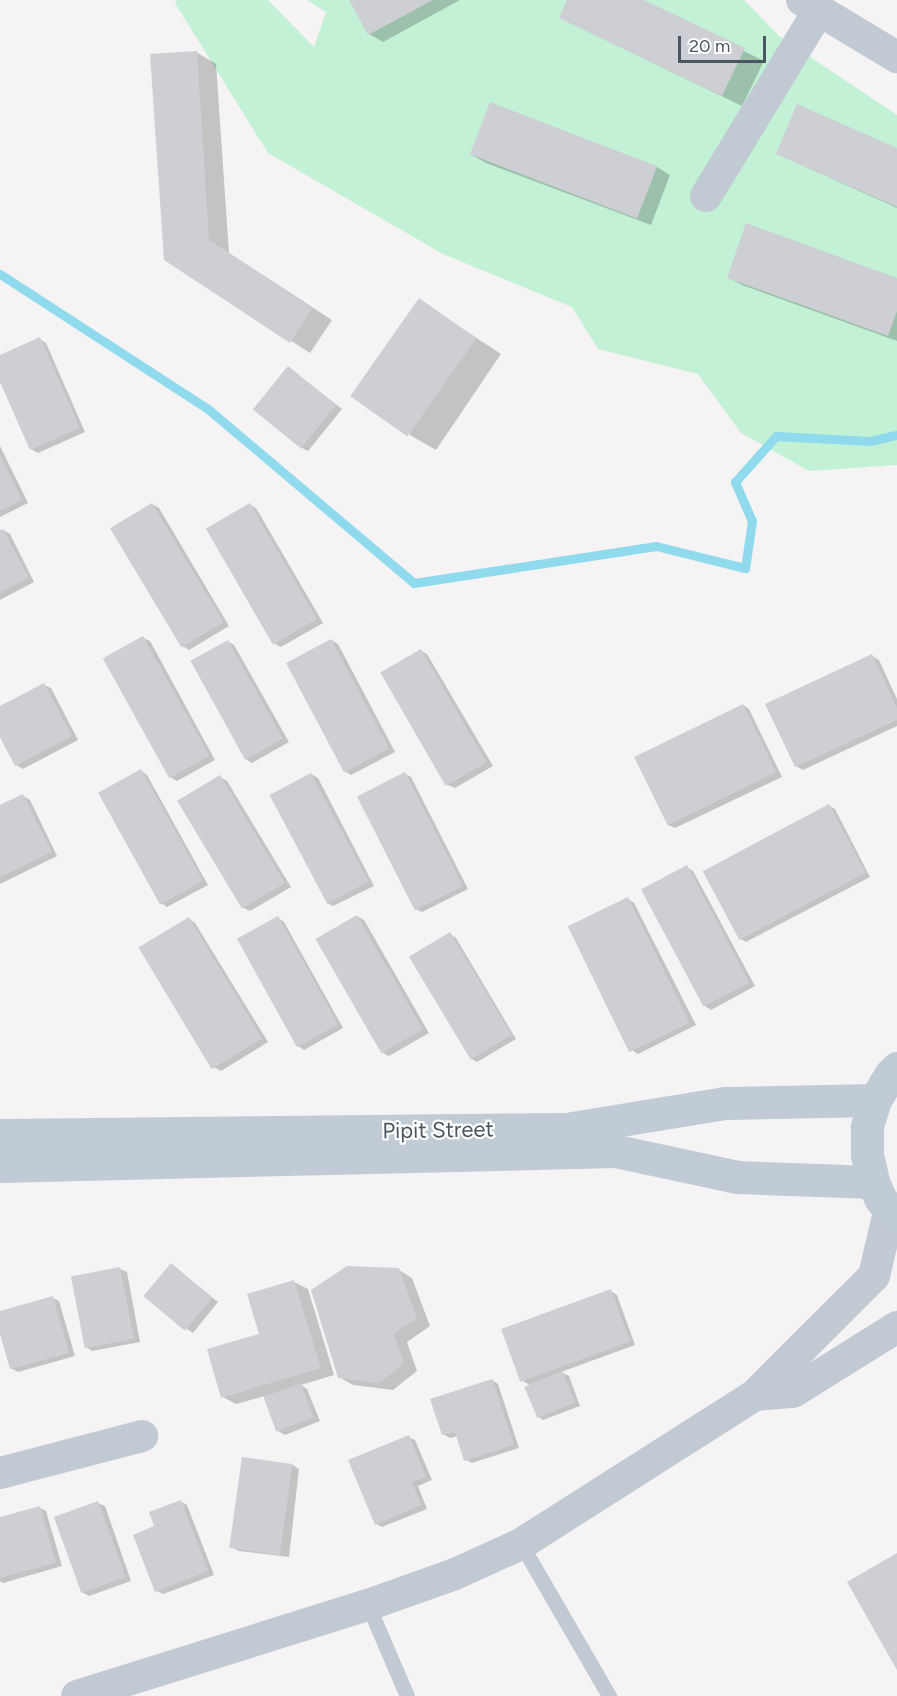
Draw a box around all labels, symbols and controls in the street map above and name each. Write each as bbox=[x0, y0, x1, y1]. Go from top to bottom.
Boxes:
scale bar bbox=[681, 24, 770, 62]
text: 20 m bbox=[689, 35, 730, 57]
street label: Pipit Street bbox=[382, 1116, 494, 1144]

